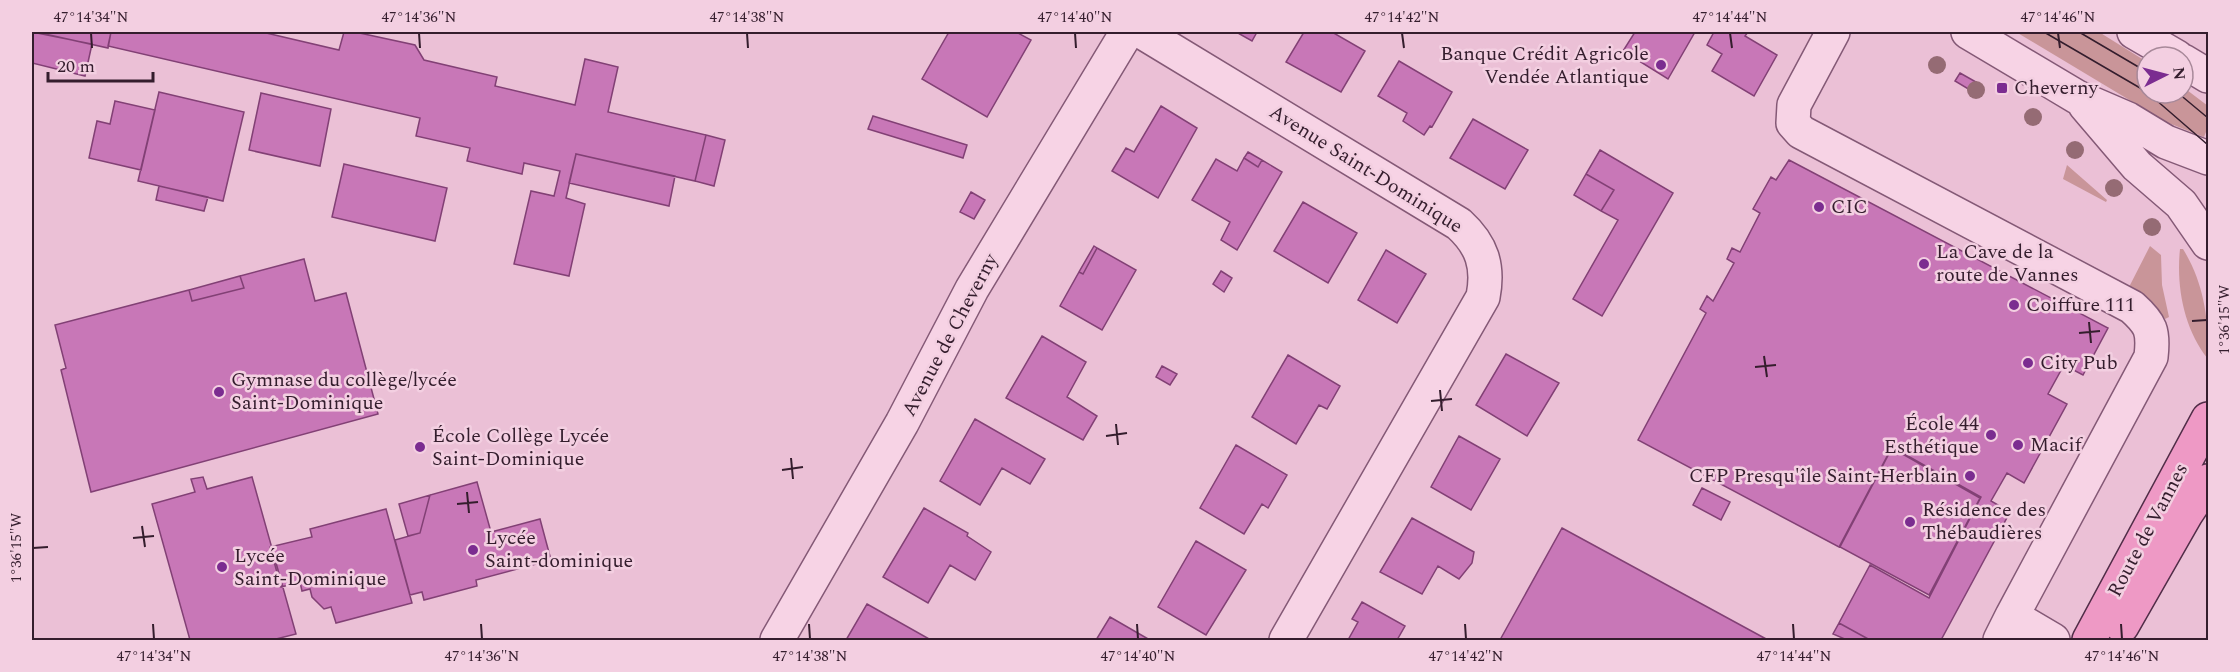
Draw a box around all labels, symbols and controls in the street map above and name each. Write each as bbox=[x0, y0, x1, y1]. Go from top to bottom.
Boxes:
text: 47°14'34"N bbox=[54, 6, 129, 29]
text: 47°14'36"N bbox=[382, 6, 457, 29]
text: 47°14'38"N bbox=[710, 6, 785, 29]
text: 47°14'40"N bbox=[1038, 6, 1113, 29]
text: 47°14'42"N bbox=[1365, 6, 1440, 29]
text: 47°14'44"N bbox=[1693, 6, 1768, 29]
text: 47°14'46"N bbox=[2021, 6, 2096, 29]
place label: Banque Crédit Agricole Vendée Atlantique bbox=[1440, 39, 1649, 92]
scale bar bbox=[48, 45, 153, 83]
north arrow bbox=[2135, 45, 2195, 105]
text: 20 m bbox=[57, 53, 95, 80]
marker: Banque Crédit Agricole Vendée Atlantique bbox=[1654, 58, 1668, 72]
text: N bbox=[2166, 66, 2192, 81]
place label: Cheverny bbox=[2014, 73, 2100, 103]
marker: Cheverny bbox=[1995, 81, 2009, 95]
street label: Avenue Saint-Dominique bbox=[1263, 97, 1469, 241]
place label: CIC bbox=[1831, 192, 1868, 222]
marker: CIC bbox=[1812, 200, 1826, 214]
place label: La Cave de la route de Vannes bbox=[1936, 237, 2079, 290]
street label: Avenue de Cheverny bbox=[894, 247, 1006, 422]
marker: La Cave de la route de Vannes bbox=[1917, 257, 1931, 271]
text: 1°36'15"W bbox=[2213, 285, 2236, 355]
place label: Coiffure 111 bbox=[2026, 290, 2135, 320]
marker: Coiffure 111 bbox=[2007, 298, 2021, 312]
place label: City Pub bbox=[2040, 348, 2118, 378]
marker: City Pub bbox=[2021, 356, 2035, 370]
place label: Gymnase du collège/lycée Saint-Dominique bbox=[231, 365, 457, 418]
marker: Gymnase du collège/lycée Saint-Dominique bbox=[212, 385, 226, 399]
place label: École 44 Esthétique bbox=[1884, 409, 1979, 462]
place label: École Collège Lycée Saint-Dominique bbox=[432, 421, 609, 474]
marker: École 44 Esthétique bbox=[1984, 428, 1998, 442]
place label: Macif bbox=[2030, 430, 2084, 460]
marker: Macif bbox=[2011, 438, 2025, 452]
marker: École Collège Lycée Saint-Dominique bbox=[413, 440, 427, 454]
street label: Route de Vannes bbox=[2100, 458, 2196, 602]
place label: CFP Presqu'île Saint-Herblain bbox=[1689, 461, 1958, 491]
marker: CFP Presqu'île Saint-Herblain bbox=[1963, 469, 1977, 483]
place label: Résidence des Thébaudières bbox=[1922, 495, 2046, 548]
text: 1°36'15"W bbox=[5, 513, 28, 583]
marker: Résidence des Thébaudières bbox=[1903, 515, 1917, 529]
place label: Lycée Saint-dominique bbox=[485, 523, 633, 576]
place label: Lycée Saint-Dominique bbox=[234, 541, 386, 594]
marker: Lycée Saint-dominique bbox=[466, 543, 480, 557]
marker: Lycée Saint-Dominique bbox=[215, 560, 229, 574]
text: 47°14'34"N bbox=[117, 645, 192, 668]
text: 47°14'36"N bbox=[445, 645, 520, 668]
text: 47°14'38"N bbox=[773, 645, 848, 668]
text: 47°14'40"N bbox=[1101, 645, 1176, 668]
text: 47°14'42"N bbox=[1429, 645, 1504, 668]
text: 47°14'44"N bbox=[1757, 645, 1832, 668]
text: 47°14'46"N bbox=[2085, 645, 2160, 668]

